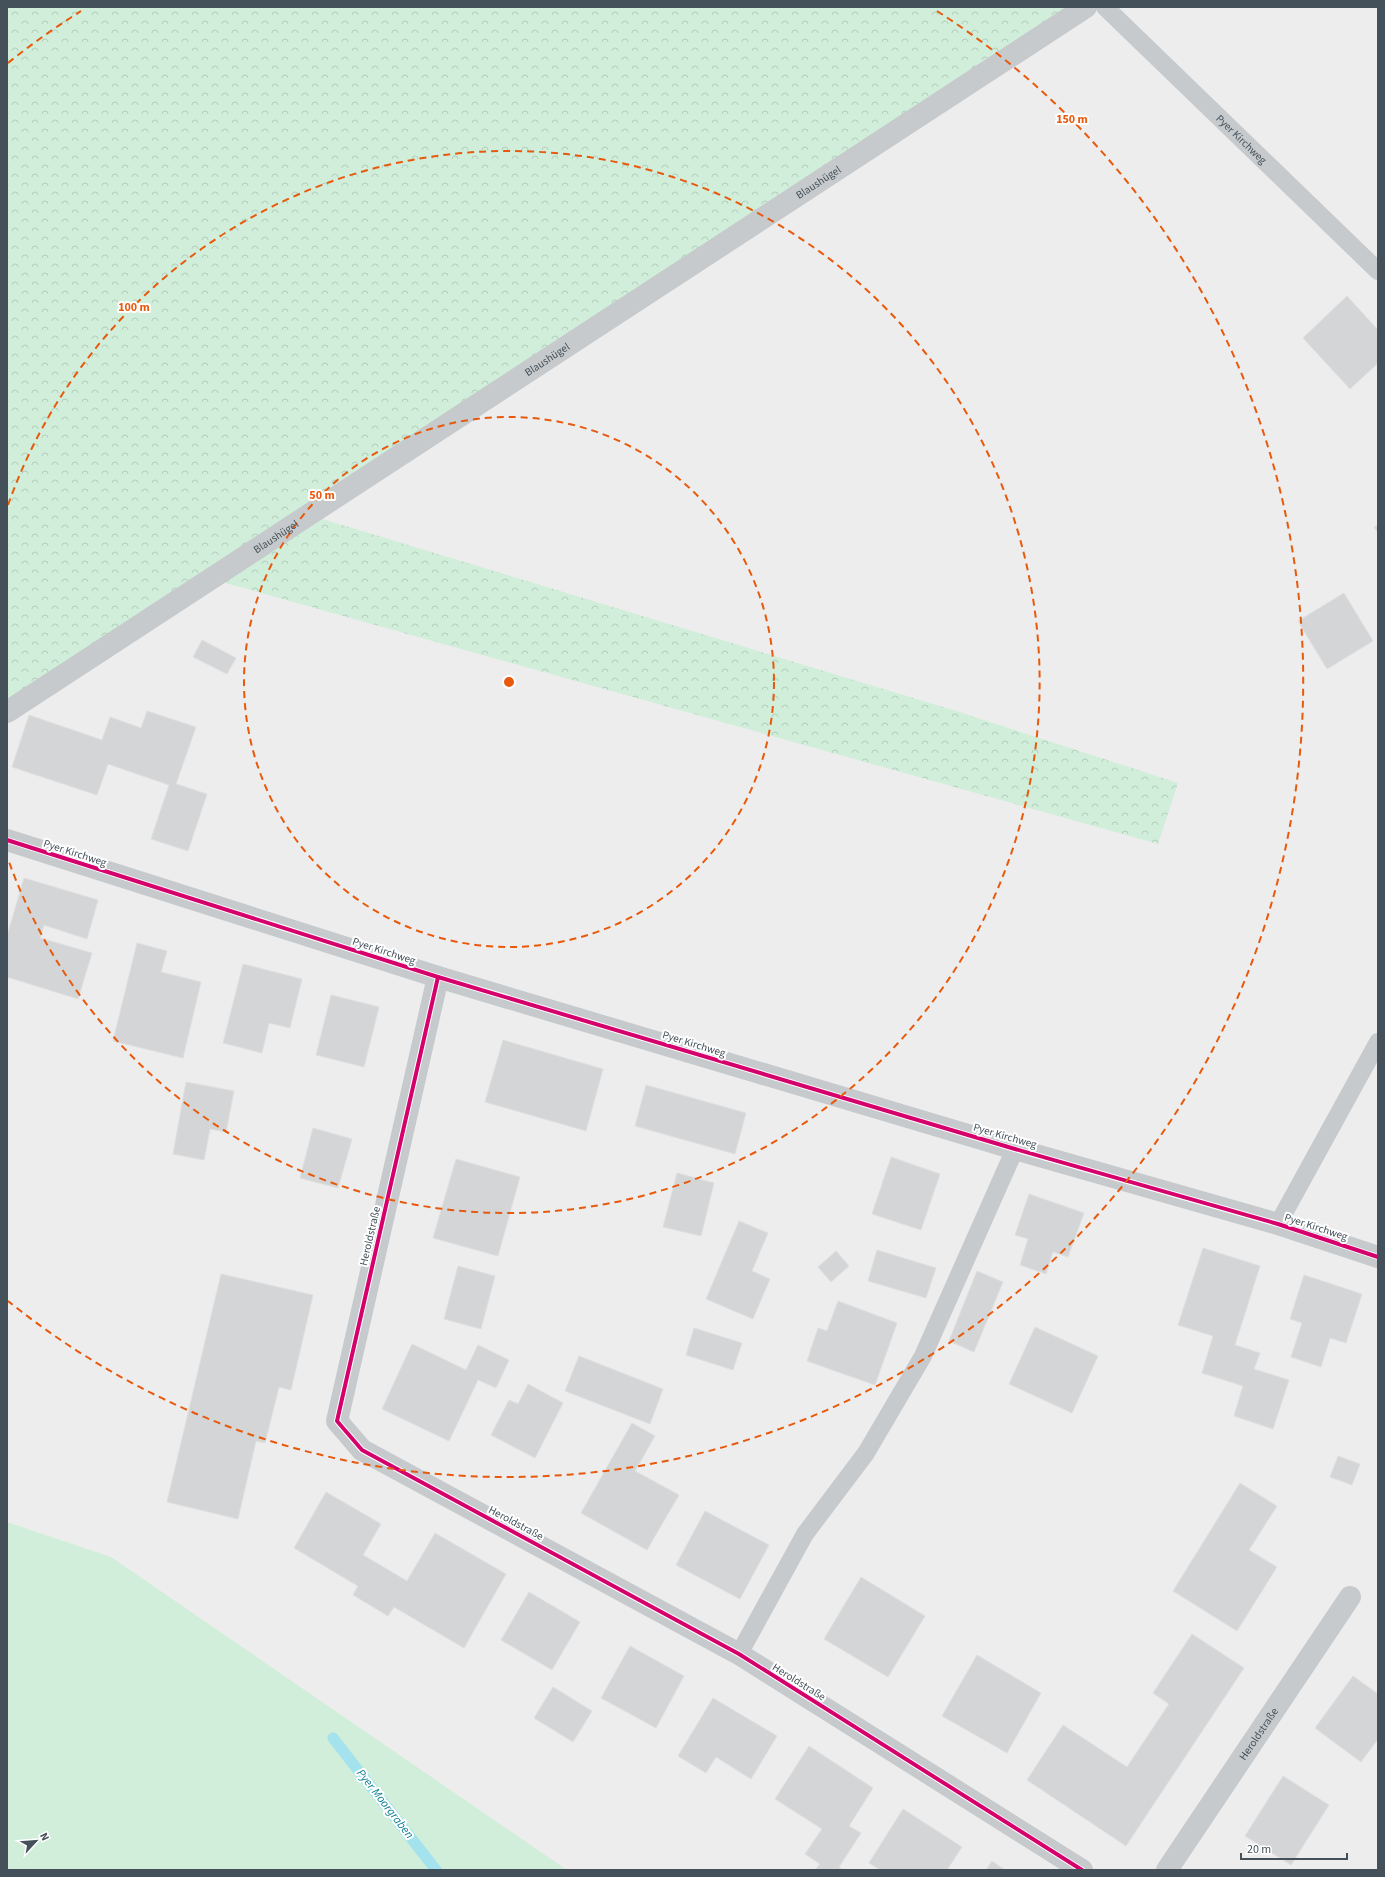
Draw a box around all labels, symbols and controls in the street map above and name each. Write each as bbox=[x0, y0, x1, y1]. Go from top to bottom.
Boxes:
text: 150 m bbox=[1056, 111, 1088, 128]
street label: Pyer Kirchweg bbox=[1213, 111, 1271, 168]
street label: Blaushügel bbox=[793, 162, 844, 202]
text: 100 m bbox=[118, 299, 150, 316]
street label: Blaushügel bbox=[521, 339, 573, 379]
text: 50 m bbox=[309, 487, 335, 504]
street label: Blaushügel bbox=[250, 516, 301, 557]
centre of rings bbox=[502, 675, 516, 689]
street label: Pyer Kirchweg bbox=[42, 836, 109, 870]
street label: Pyer Kirchweg bbox=[351, 934, 418, 968]
street label: Pyer Kirchweg bbox=[661, 1027, 728, 1061]
street label: Pyer Kirchweg bbox=[972, 1120, 1039, 1152]
street label: Heroldstraße bbox=[356, 1204, 384, 1267]
street label: Pyer Kirchweg bbox=[1283, 1210, 1350, 1244]
street label: Heroldstraße bbox=[486, 1502, 547, 1544]
street label: Heroldstraße bbox=[769, 1660, 829, 1705]
street label: Heroldstraße bbox=[1235, 1704, 1282, 1763]
water label: Pyer Moorgraben bbox=[352, 1766, 418, 1842]
north arrow bbox=[16, 1821, 56, 1861]
text: N bbox=[36, 1830, 53, 1843]
scale bar bbox=[1241, 1835, 1347, 1861]
text: 20 m bbox=[1247, 1841, 1271, 1858]

